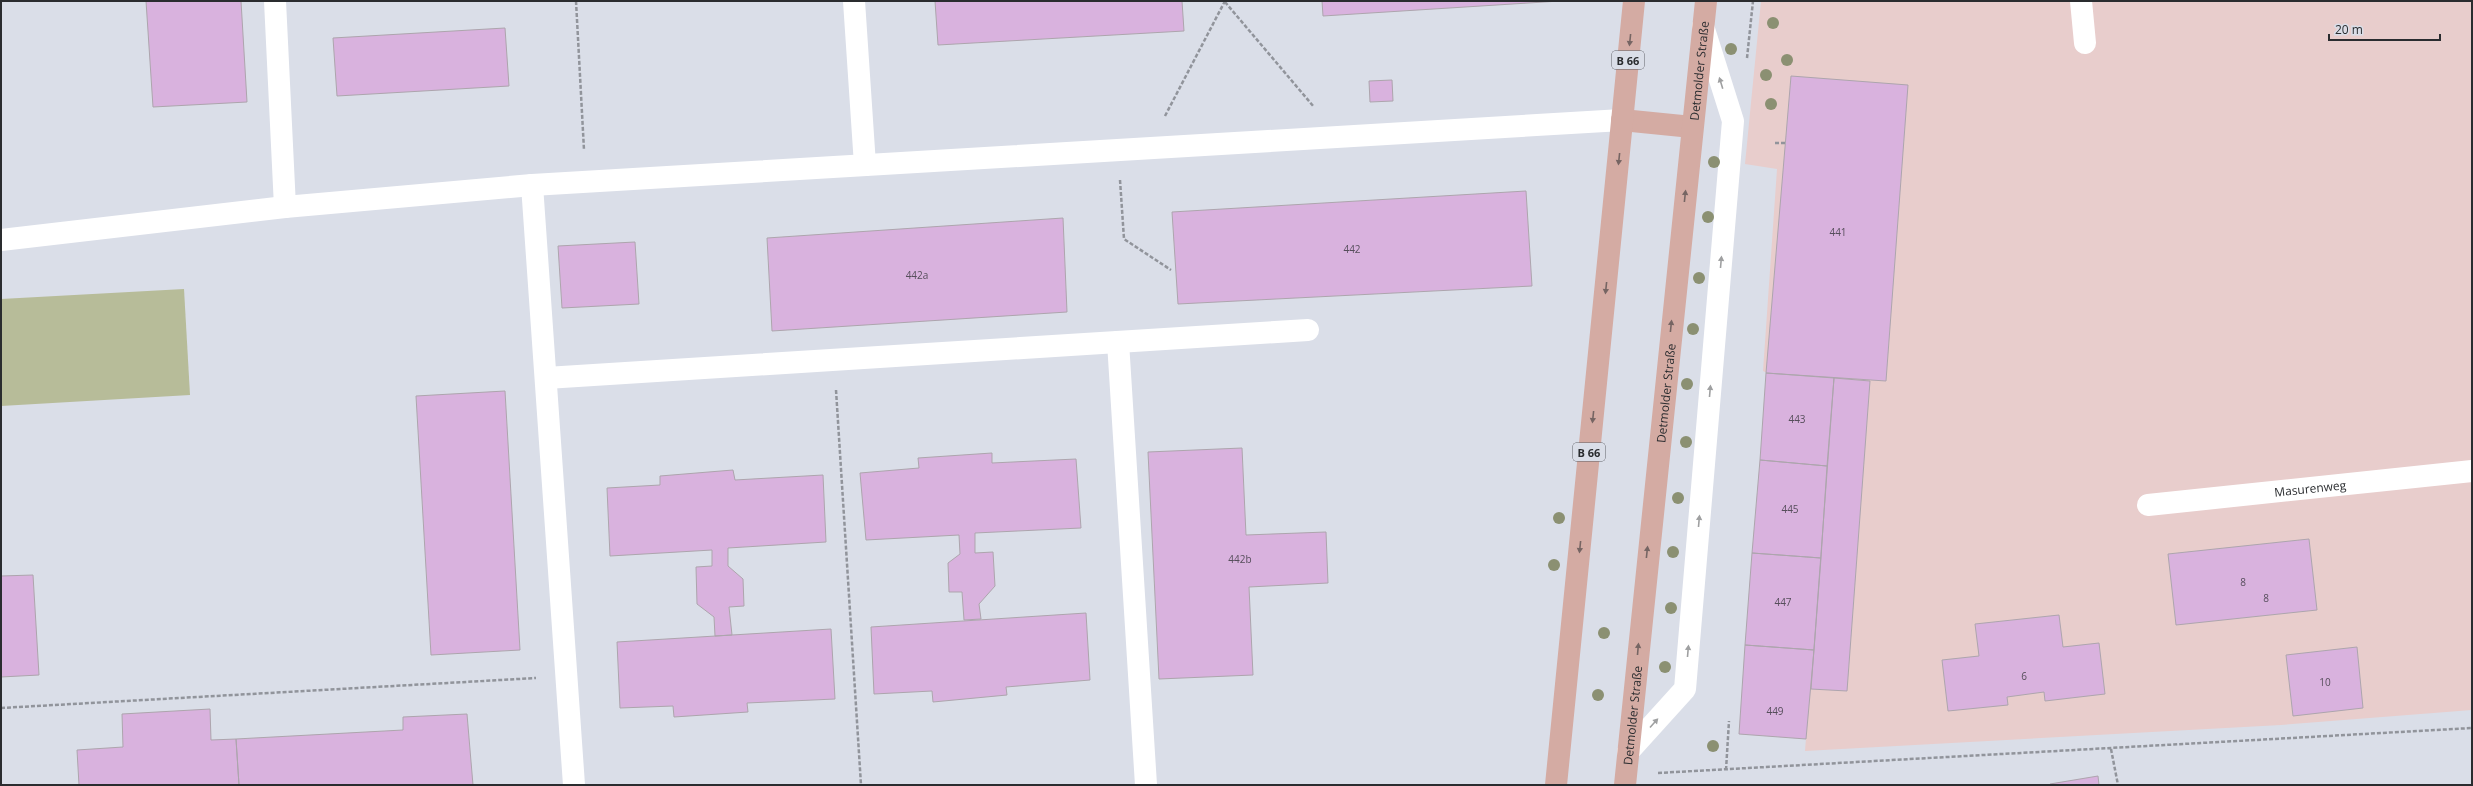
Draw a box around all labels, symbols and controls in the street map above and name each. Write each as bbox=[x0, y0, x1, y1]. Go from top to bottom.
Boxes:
scale bar bbox=[2329, 16, 2440, 42]
street label: Detmolder Straße bbox=[1685, 20, 1712, 121]
text: 20 m bbox=[2335, 21, 2363, 38]
one-way arrow bbox=[1627, 34, 1634, 46]
road number: B 66 bbox=[1612, 51, 1644, 69]
one-way arrow bbox=[1718, 77, 1724, 89]
one-way arrow bbox=[1615, 152, 1622, 165]
one-way arrow bbox=[1681, 190, 1688, 202]
house number: 441 bbox=[1829, 225, 1847, 239]
house number: 442 bbox=[1343, 242, 1361, 256]
one-way arrow bbox=[1717, 256, 1724, 268]
house number: 442a bbox=[906, 268, 928, 282]
one-way arrow bbox=[1602, 282, 1609, 294]
one-way arrow bbox=[1668, 319, 1674, 332]
street label: Detmolder Straße bbox=[1652, 342, 1679, 444]
one-way arrow bbox=[1707, 385, 1713, 397]
one-way arrow bbox=[1589, 411, 1596, 423]
house number: 443 bbox=[1788, 412, 1806, 426]
road number: B 66 bbox=[1573, 443, 1605, 461]
street label: Masurenweg bbox=[2273, 476, 2347, 500]
house number: 445 bbox=[1781, 502, 1799, 516]
one-way arrow bbox=[1696, 515, 1702, 527]
one-way arrow bbox=[1576, 541, 1583, 553]
one-way arrow bbox=[1644, 546, 1651, 558]
house number: 442b bbox=[1228, 552, 1252, 566]
house number: 8 bbox=[2240, 575, 2246, 589]
house number: 8 bbox=[2263, 591, 2269, 605]
house number: 447 bbox=[1774, 595, 1792, 609]
one-way arrow bbox=[1634, 643, 1641, 655]
one-way arrow bbox=[1685, 645, 1692, 657]
street label: Detmolder Straße bbox=[1619, 665, 1646, 766]
house number: 6 bbox=[2021, 669, 2027, 683]
house number: 10 bbox=[2319, 675, 2331, 689]
house number: 449 bbox=[1766, 704, 1784, 718]
one-way arrow bbox=[1650, 718, 1659, 728]

